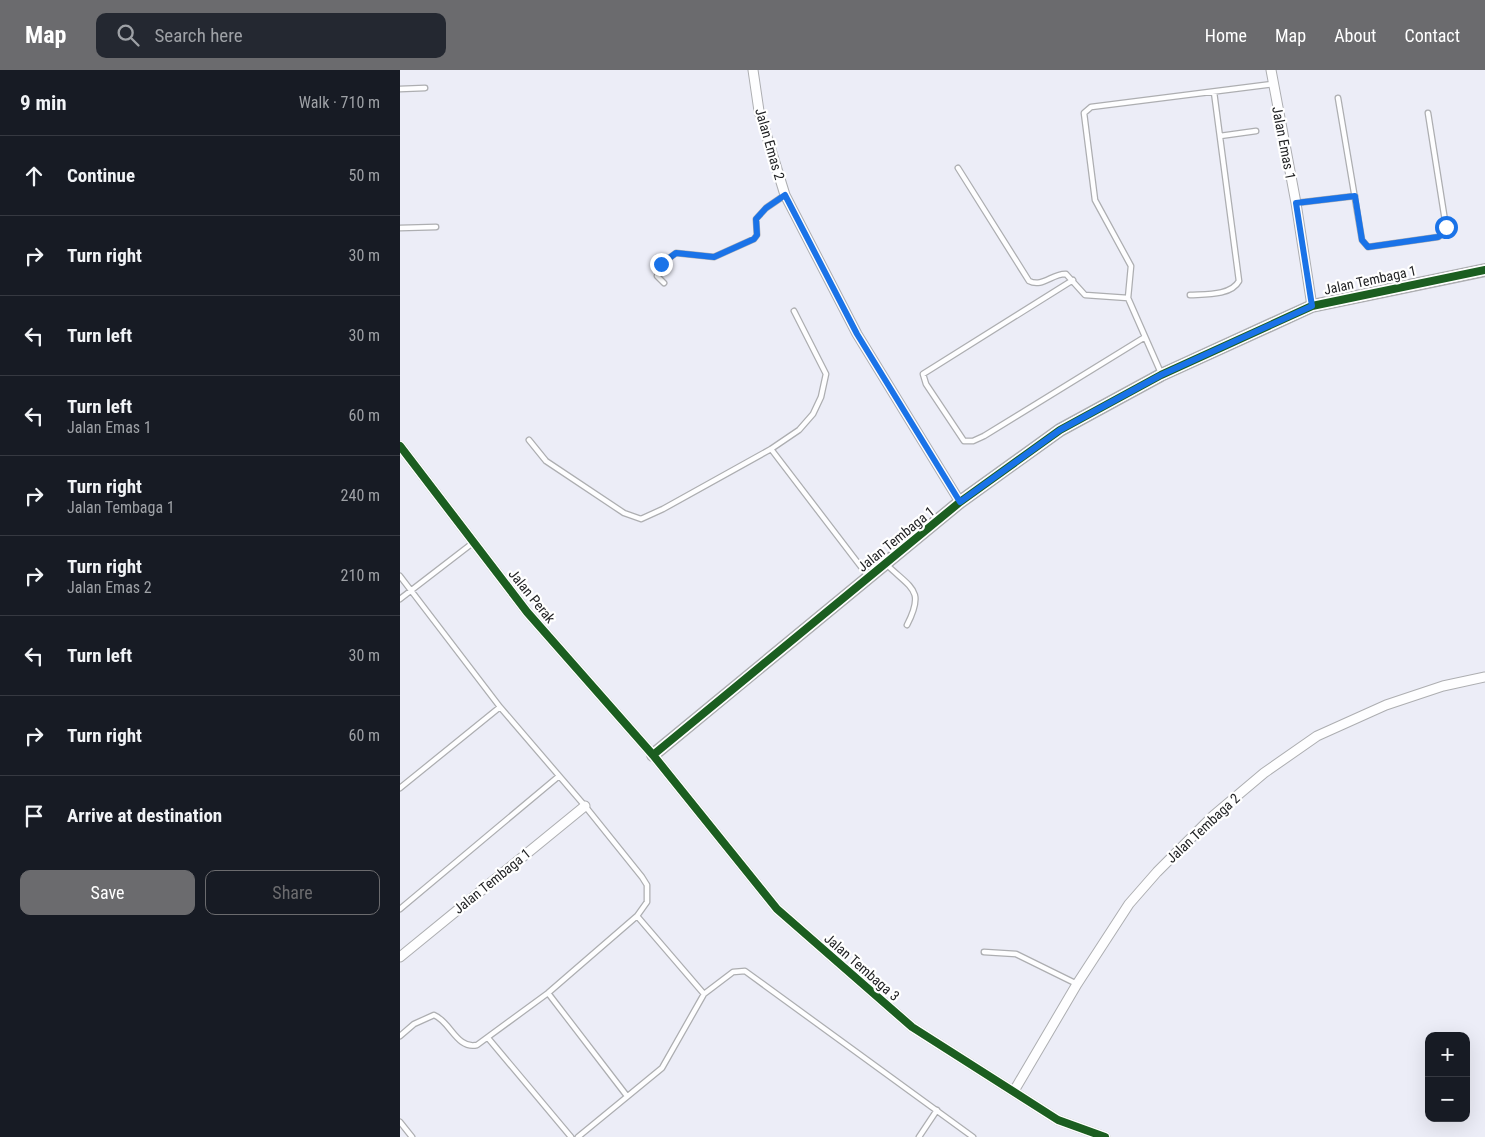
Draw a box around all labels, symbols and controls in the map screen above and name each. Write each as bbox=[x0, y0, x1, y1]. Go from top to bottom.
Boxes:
search box bbox=[96, 13, 446, 58]
text: Map bbox=[25, 21, 66, 49]
icon: search bbox=[114, 21, 142, 49]
text: Search here bbox=[154, 24, 243, 47]
text: Home bbox=[1205, 25, 1247, 46]
text: Map bbox=[1275, 25, 1306, 46]
text: About bbox=[1334, 25, 1376, 46]
text: Contact bbox=[1404, 25, 1460, 46]
text: 9 min bbox=[20, 91, 67, 115]
text: Walk · 710 m bbox=[299, 93, 380, 112]
street label: Jalan Emas 1 bbox=[1269, 105, 1299, 181]
street label: Jalan Emas 2 bbox=[752, 106, 788, 182]
icon: ahead bbox=[20, 162, 48, 190]
text: Continue bbox=[67, 164, 135, 187]
text: 50 m bbox=[348, 166, 380, 185]
route start bbox=[1435, 216, 1458, 239]
icon: right bbox=[20, 242, 48, 270]
text: Turn right bbox=[67, 244, 142, 267]
text: 30 m bbox=[348, 246, 380, 265]
route end bbox=[650, 253, 673, 276]
street label: Jalan Tembaga 1 bbox=[1322, 262, 1418, 298]
icon: left bbox=[20, 322, 48, 350]
text: Turn left bbox=[67, 324, 132, 347]
text: 30 m bbox=[348, 326, 380, 345]
text: Turn left bbox=[67, 395, 132, 418]
icon: left bbox=[20, 402, 48, 430]
text: 60 m bbox=[348, 406, 380, 425]
text: Jalan Emas 1 bbox=[67, 418, 152, 437]
text: Turn right bbox=[67, 475, 142, 498]
icon: right bbox=[20, 482, 48, 510]
text: 240 m bbox=[341, 486, 380, 505]
text: Jalan Tembaga 1 bbox=[67, 498, 175, 517]
street label: Jalan Tembaga 1 bbox=[854, 503, 938, 575]
text: Turn right bbox=[67, 555, 142, 578]
icon: right bbox=[20, 562, 48, 590]
text: 210 m bbox=[341, 566, 380, 585]
street label: Jalan Perak bbox=[505, 566, 559, 627]
text: Jalan Emas 2 bbox=[67, 578, 152, 597]
icon: left bbox=[20, 642, 48, 670]
text: Turn left bbox=[67, 644, 132, 667]
text: 30 m bbox=[348, 646, 380, 665]
icon: right bbox=[20, 722, 48, 750]
text: Turn right bbox=[67, 724, 142, 747]
text: 60 m bbox=[348, 726, 380, 745]
street label: Jalan Tembaga 2 bbox=[1163, 790, 1243, 866]
icon: arrive bbox=[20, 802, 48, 830]
text: Arrive at destination bbox=[67, 804, 222, 827]
street label: Jalan Tembaga 1 bbox=[450, 845, 534, 917]
button: Save bbox=[20, 870, 195, 915]
button: Share bbox=[205, 870, 380, 915]
street label: Jalan Tembaga 3 bbox=[821, 930, 903, 1004]
map controls bbox=[1425, 1032, 1470, 1122]
button: + bbox=[1425, 1032, 1470, 1077]
button: − bbox=[1425, 1077, 1470, 1122]

